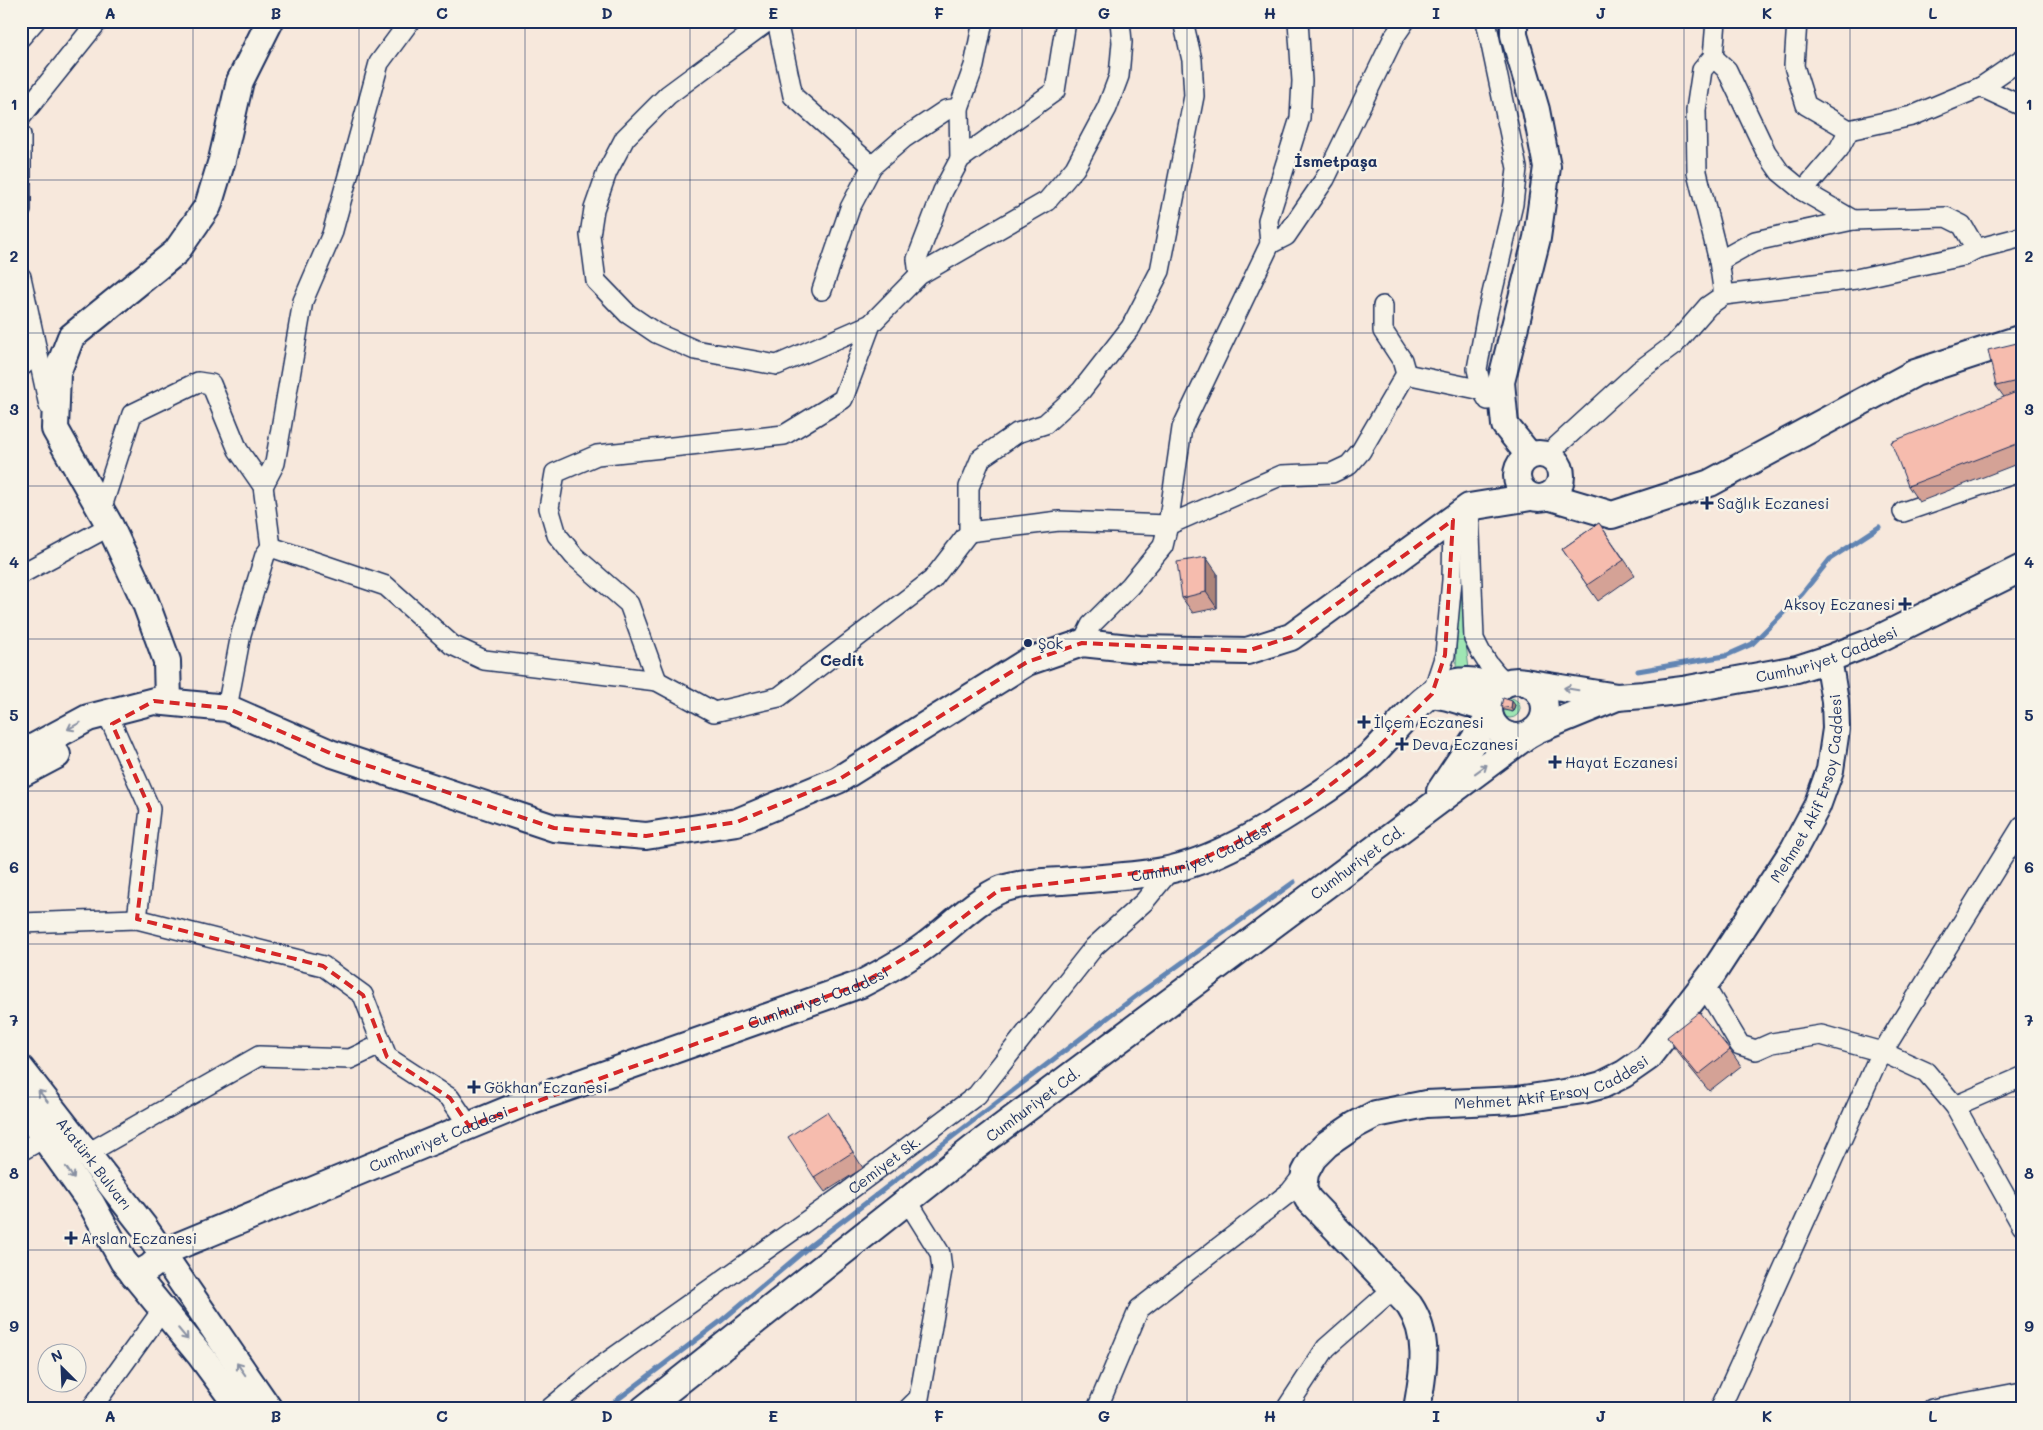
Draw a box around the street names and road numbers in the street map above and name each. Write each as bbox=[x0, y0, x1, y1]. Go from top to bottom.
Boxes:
street label: Cumhuriyet Caddesi bbox=[1754, 621, 1901, 686]
street label: Mehmet Akif Ersoy Caddesi bbox=[1765, 692, 1847, 886]
street label: Cumhuriyet Caddesi bbox=[1130, 817, 1275, 885]
street label: Cumhuriyet Cd. bbox=[1306, 820, 1409, 904]
street label: Cumhuriyet Caddesi bbox=[745, 961, 892, 1033]
street label: Mehmet Akif Ersoy Caddesi bbox=[1454, 1050, 1652, 1113]
street label: Cumhuriyet Cd. bbox=[981, 1062, 1084, 1146]
street label: Cumhuriyet Caddesi bbox=[366, 1101, 511, 1176]
street label: Atatürk Bulvarı bbox=[52, 1113, 137, 1214]
street label: Cemiyet Sk. bbox=[844, 1131, 925, 1198]

